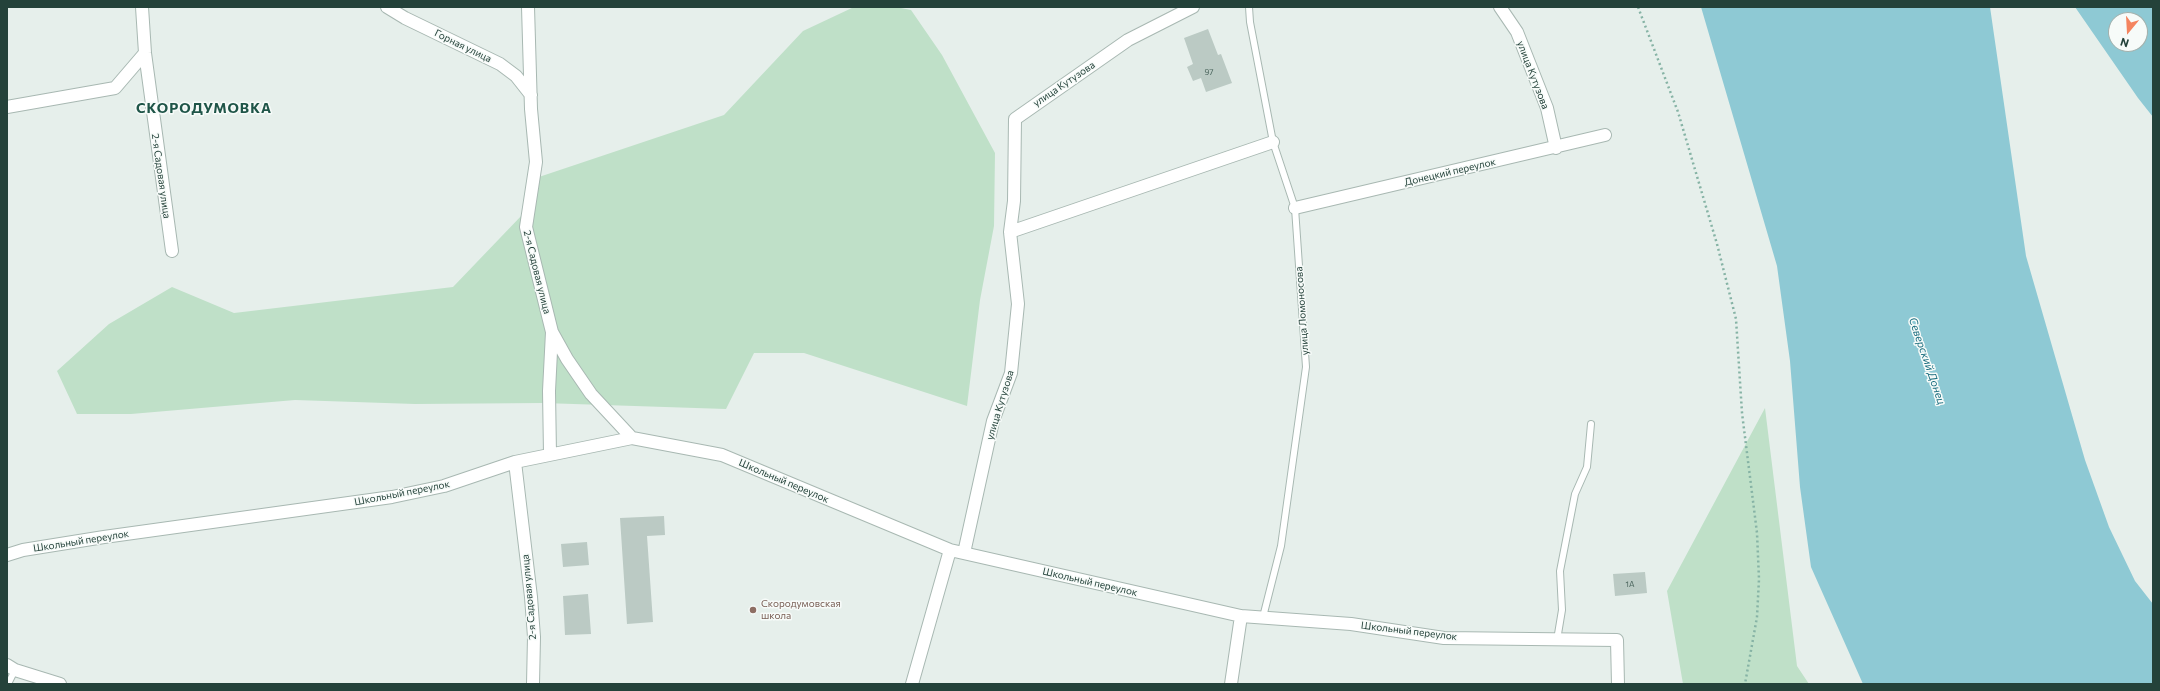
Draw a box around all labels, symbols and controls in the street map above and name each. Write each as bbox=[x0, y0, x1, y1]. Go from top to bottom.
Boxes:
north arrow bbox=[2108, 12, 2148, 52]
street label: Горная улица bbox=[432, 27, 494, 65]
text: N bbox=[2119, 35, 2130, 50]
street label: улица Кутузова bbox=[1514, 39, 1552, 111]
street label: улица Кутузова bbox=[1031, 59, 1097, 109]
house number: 97 bbox=[1204, 67, 1214, 77]
district label: СКОРОДУМОВКА bbox=[136, 100, 272, 116]
street label: 2-я Садовая улица bbox=[149, 133, 173, 219]
street label: Донецкий переулок bbox=[1403, 156, 1497, 188]
street label: 2-я Садовая улица bbox=[521, 229, 553, 315]
street label: улица Ломоносова bbox=[1293, 266, 1311, 356]
water label: Северский Донец bbox=[1906, 316, 1948, 406]
street label: улица Кутузова bbox=[984, 369, 1016, 441]
street label: Школьный переулок bbox=[737, 457, 831, 505]
street label: Школьный переулок bbox=[353, 478, 451, 508]
street label: Школьный переулок bbox=[32, 527, 130, 555]
street label: 2-я Садовая улица bbox=[519, 554, 539, 640]
street label: Школьный переулок bbox=[1041, 565, 1139, 599]
house number: 1А bbox=[1626, 579, 1634, 589]
place label: Скородумовская школа bbox=[761, 598, 841, 622]
marker: Скородумовская школа bbox=[748, 605, 758, 615]
street label: Школьный переулок bbox=[1360, 619, 1458, 643]

